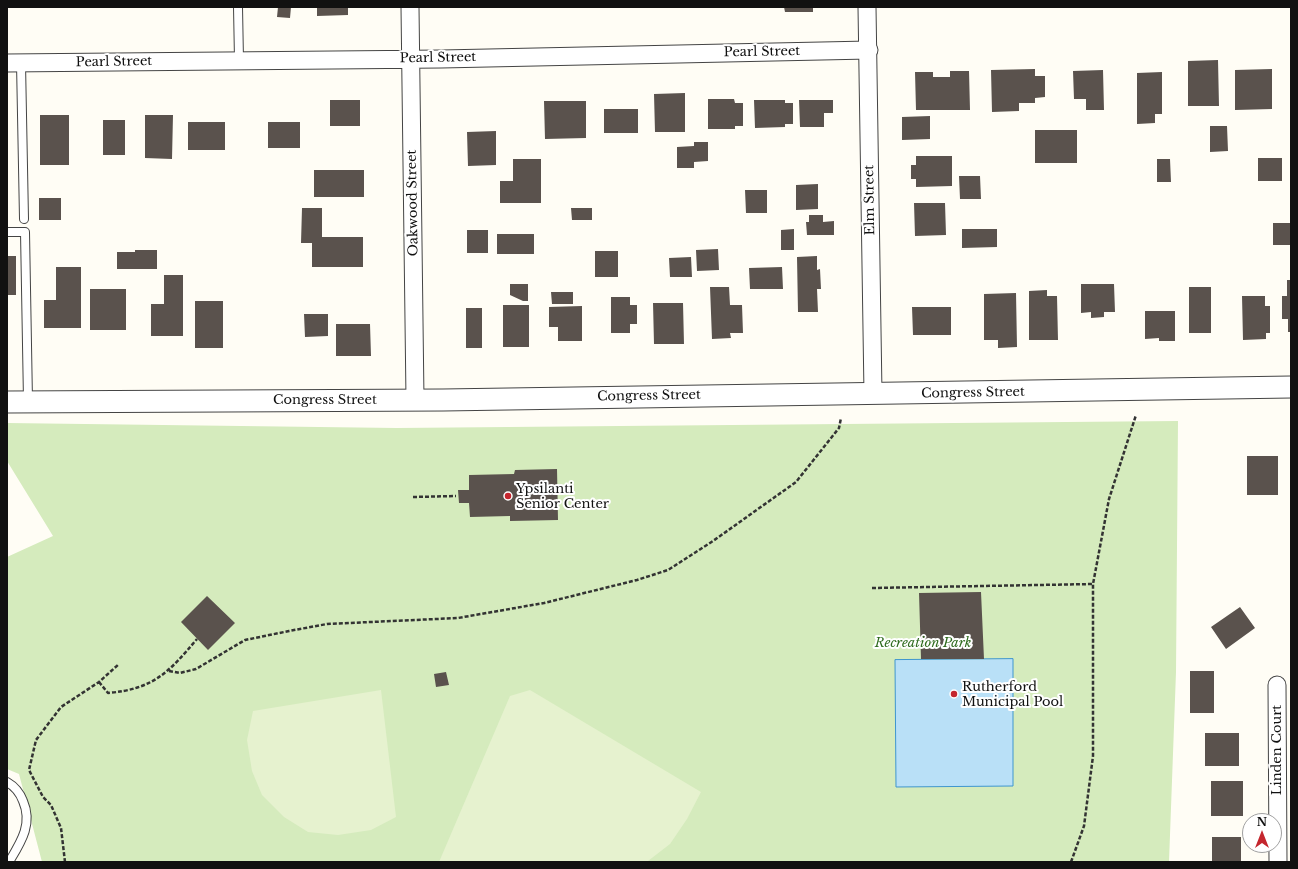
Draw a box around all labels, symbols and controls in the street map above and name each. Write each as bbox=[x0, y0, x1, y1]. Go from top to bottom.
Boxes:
street label: Pearl Street bbox=[724, 44, 800, 60]
street label: Pearl Street bbox=[400, 50, 476, 66]
street label: Pearl Street bbox=[76, 54, 152, 70]
street label: Oakwood Street bbox=[404, 149, 422, 257]
street label: Elm Street bbox=[862, 165, 878, 235]
street label: Congress Street bbox=[921, 384, 1025, 402]
street label: Congress Street bbox=[597, 387, 701, 405]
street label: Congress Street bbox=[273, 392, 377, 408]
place label: Ypsilanti Senior Center bbox=[516, 481, 609, 512]
marker: Ypsilanti Senior Center bbox=[503, 491, 513, 501]
park label: Recreation Park bbox=[875, 635, 971, 651]
place label: Rutherford Municipal Pool bbox=[962, 679, 1063, 710]
marker: Rutherford Municipal Pool bbox=[949, 689, 959, 699]
street label: Linden Court bbox=[1269, 705, 1285, 795]
north arrow bbox=[1242, 813, 1282, 853]
text: N bbox=[1257, 815, 1267, 829]

